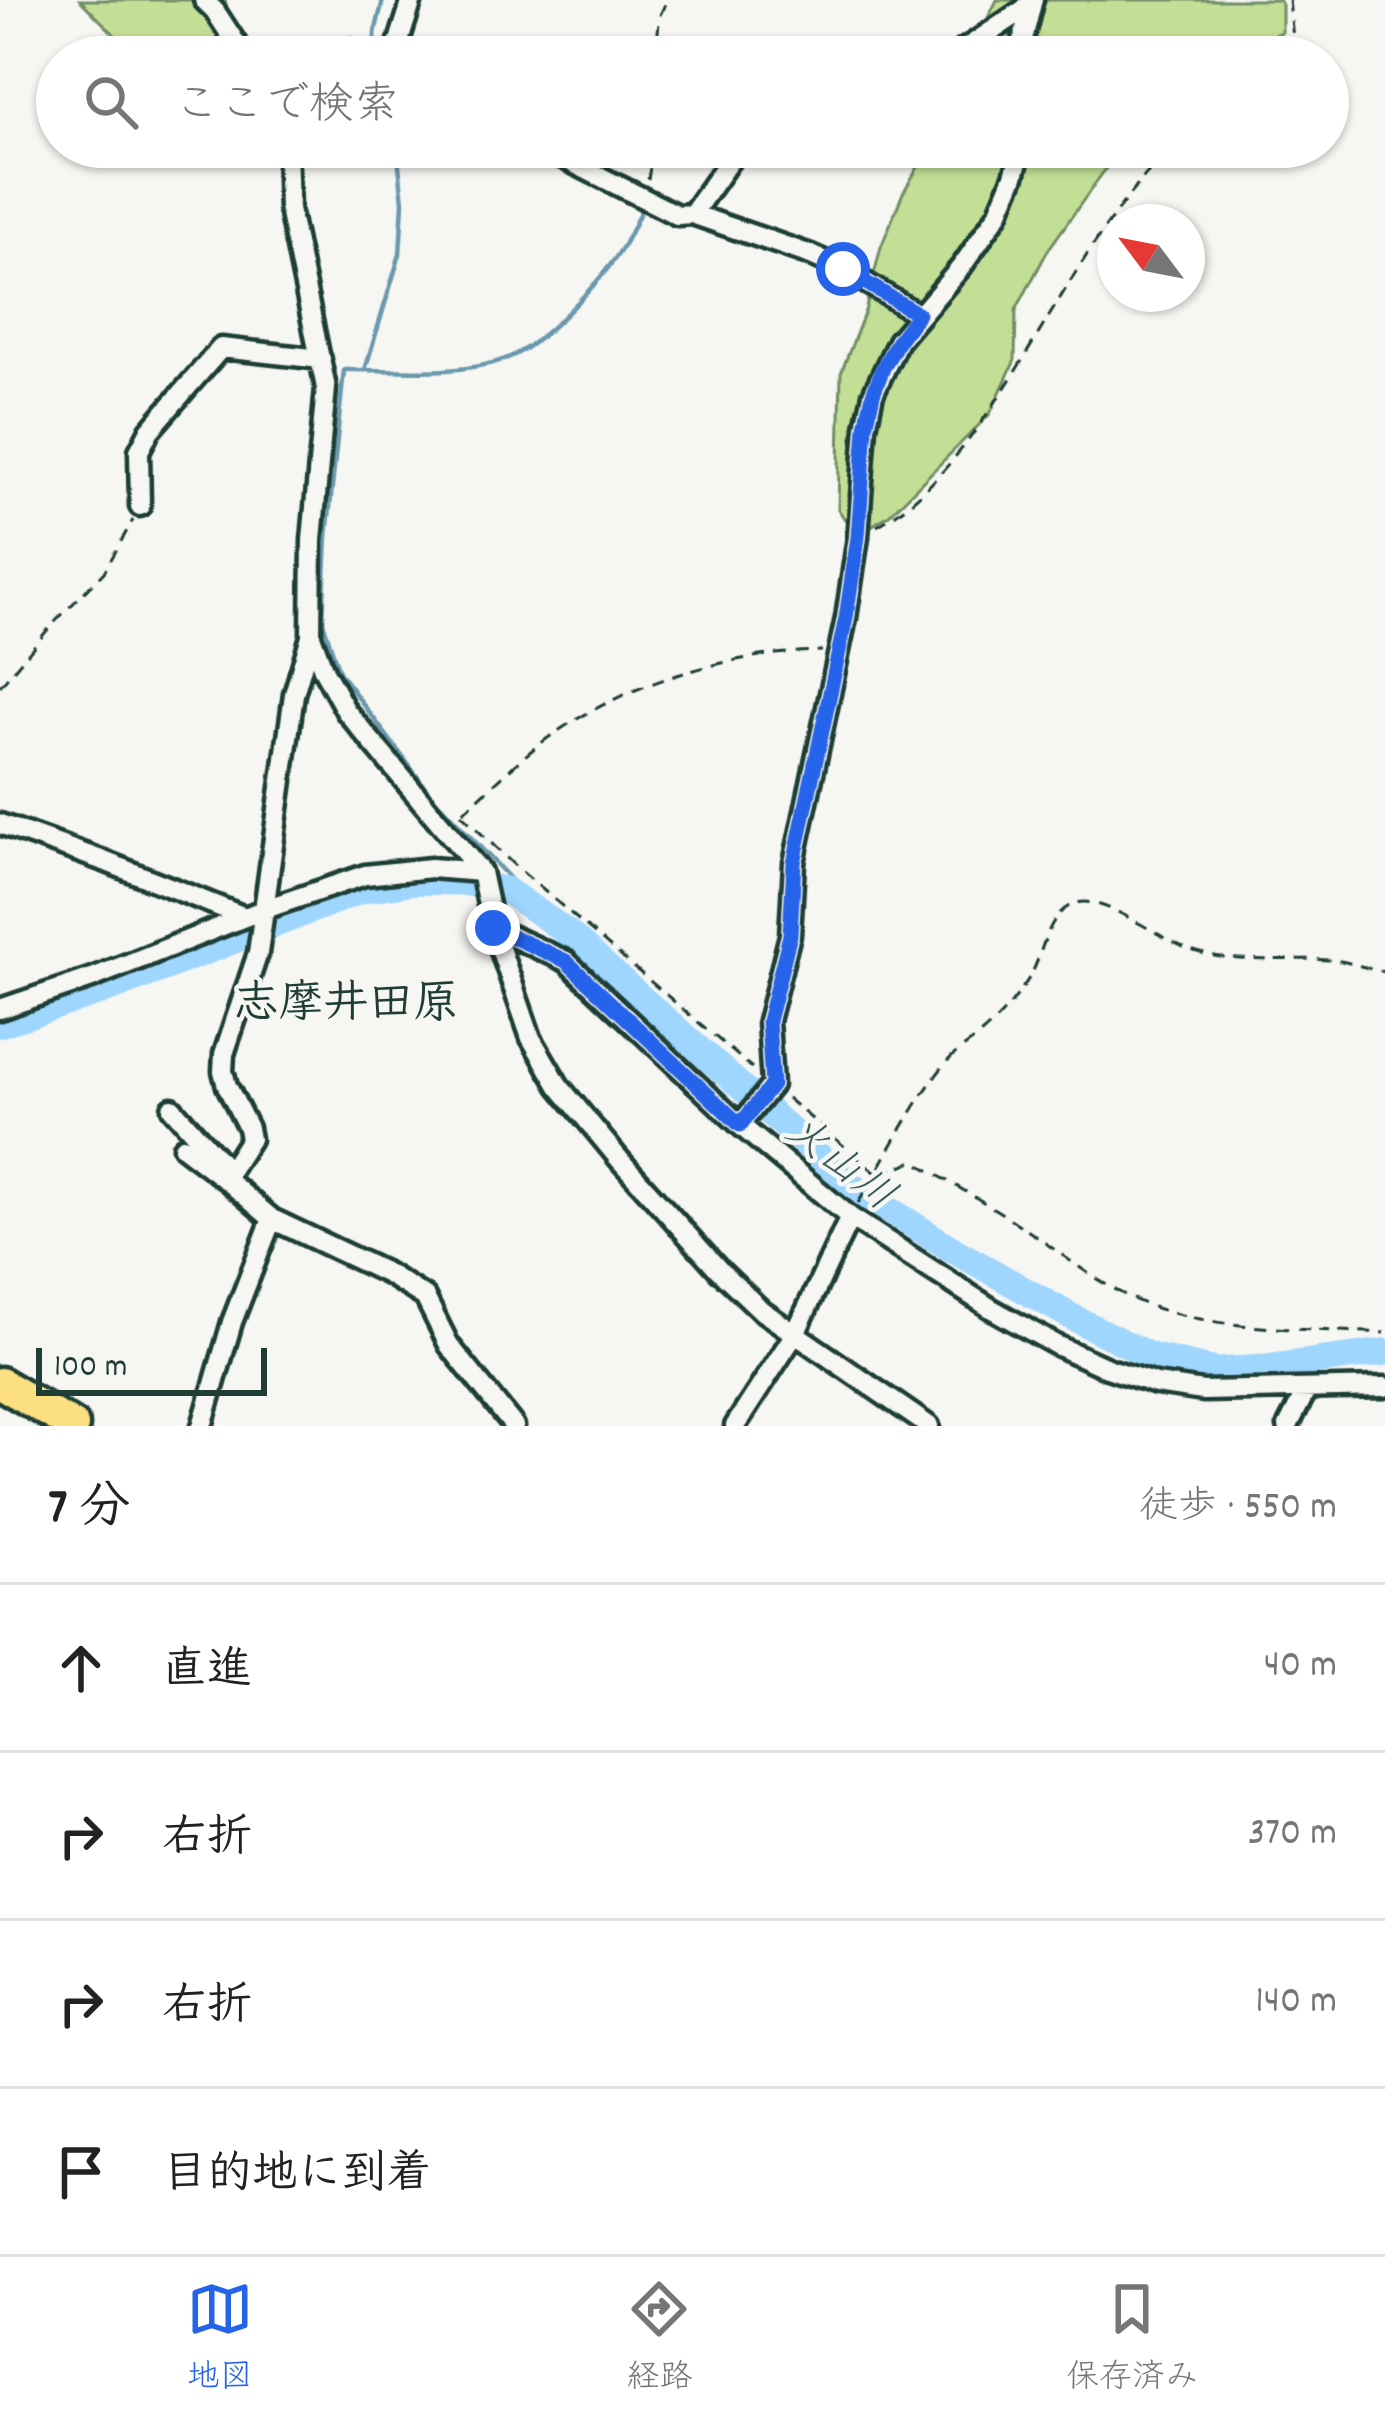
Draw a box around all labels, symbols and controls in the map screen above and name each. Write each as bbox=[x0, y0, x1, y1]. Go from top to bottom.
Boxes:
search box bbox=[36, 36, 1349, 168]
icon: search bbox=[78, 69, 144, 135]
text: ここで検索 bbox=[174, 76, 399, 140]
north arrow bbox=[1097, 204, 1205, 312]
route start bbox=[816, 242, 870, 296]
route end bbox=[466, 901, 520, 955]
district label: 志摩井田原 bbox=[233, 975, 459, 1039]
water label: 火山川 bbox=[770, 1104, 906, 1228]
scale bar bbox=[36, 1342, 267, 1395]
text: 100 m bbox=[54, 1345, 127, 1392]
text: 7 分 bbox=[48, 1475, 130, 1547]
text: 徒歩 · 550 m bbox=[1139, 1482, 1337, 1537]
icon: ahead bbox=[48, 1635, 114, 1701]
text: 40 m bbox=[1264, 1640, 1337, 1695]
text: 直進 bbox=[162, 1641, 252, 1705]
icon: right bbox=[48, 1803, 114, 1869]
text: 370 m bbox=[1248, 1808, 1337, 1863]
text: 右折 bbox=[162, 1809, 252, 1873]
icon: right bbox=[48, 1971, 114, 2037]
text: 140 m bbox=[1255, 1976, 1337, 2031]
text: 右折 bbox=[162, 1977, 252, 2041]
icon: arrive bbox=[48, 2139, 114, 2205]
text: 目的地に到着 bbox=[162, 2145, 432, 2209]
tab: 地図 bbox=[187, 2276, 253, 2403]
tab: 経路 bbox=[626, 2276, 692, 2403]
tab: 保存済み bbox=[1066, 2276, 1198, 2403]

